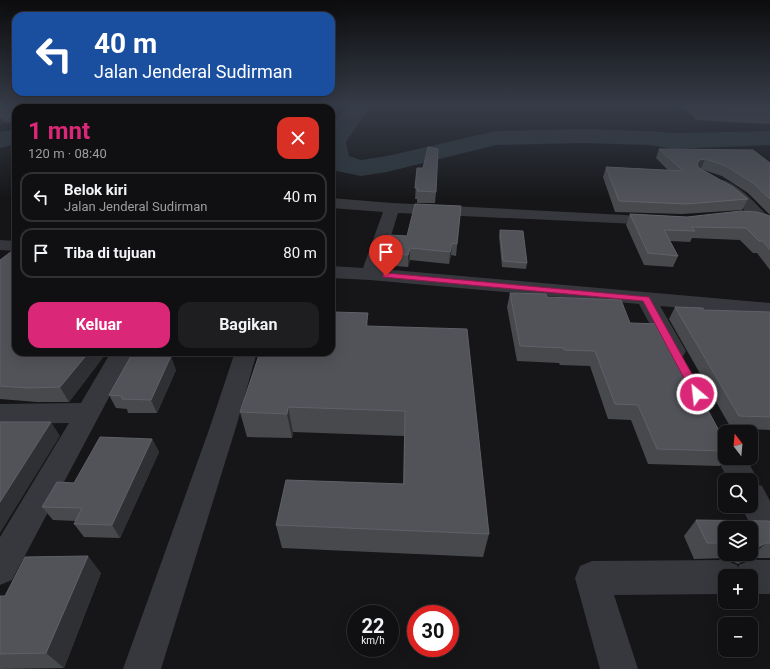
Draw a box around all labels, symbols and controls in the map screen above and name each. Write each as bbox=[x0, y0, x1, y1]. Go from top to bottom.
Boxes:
text: 40 m bbox=[94, 27, 157, 60]
icon: left bbox=[28, 28, 80, 80]
text: Jalan Jenderal Sudirman bbox=[94, 61, 293, 82]
text: 1 mnt bbox=[28, 117, 90, 145]
button: close bbox=[277, 117, 319, 159]
text: 120 m · 08:40 bbox=[28, 146, 107, 161]
text: Belok kiri bbox=[64, 181, 127, 199]
icon: left bbox=[30, 186, 52, 208]
text: 40 m bbox=[283, 188, 317, 206]
text: Jalan Jenderal Sudirman bbox=[64, 199, 207, 214]
pin bbox=[369, 235, 403, 276]
icon: arrive bbox=[375, 241, 397, 263]
icon: arrive bbox=[30, 242, 52, 264]
text: Tiba di tujuan bbox=[64, 244, 156, 262]
text: 80 m bbox=[283, 244, 317, 262]
button: Keluar bbox=[28, 302, 170, 348]
button: Bagikan bbox=[178, 302, 319, 348]
position arrow bbox=[676, 373, 718, 415]
north arrow bbox=[718, 425, 758, 465]
map controls bbox=[718, 425, 758, 657]
button: search bbox=[718, 473, 758, 513]
button: layers bbox=[718, 521, 758, 561]
button: + bbox=[718, 569, 758, 609]
speed limit sign: 30 bbox=[407, 605, 459, 657]
text: 22 bbox=[362, 614, 384, 638]
button: − bbox=[718, 617, 758, 657]
text: km/h bbox=[361, 635, 385, 646]

